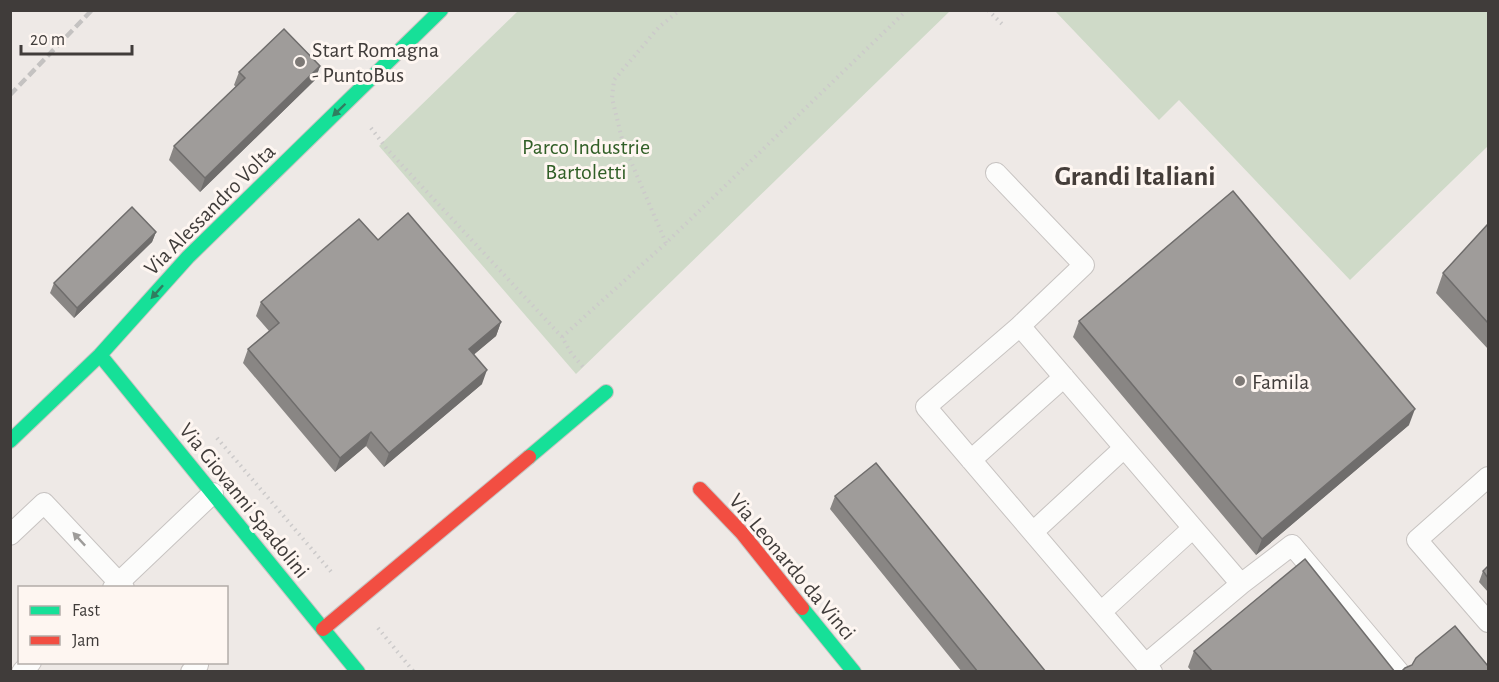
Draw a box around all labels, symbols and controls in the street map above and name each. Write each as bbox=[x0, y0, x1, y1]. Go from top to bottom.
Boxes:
scale bar bbox=[21, 18, 132, 56]
text: 20 m bbox=[30, 31, 65, 49]
place label: Start Romagna - PuntoBus bbox=[312, 39, 439, 86]
marker: Start Romagna - PuntoBus bbox=[293, 55, 307, 69]
one-way arrow bbox=[332, 103, 347, 117]
park label: Parco Industrie Bartoletti bbox=[522, 136, 650, 183]
street label: Via Alessandro Volta bbox=[140, 140, 279, 279]
district label: Grandi Italiani bbox=[1054, 163, 1216, 191]
one-way arrow bbox=[151, 284, 164, 299]
place label: Famila bbox=[1252, 371, 1309, 393]
marker: Famila bbox=[1233, 374, 1247, 388]
street label: Via Giovanni Spadolini bbox=[175, 419, 313, 582]
street label: Via Leonardo da Vinci bbox=[725, 489, 860, 644]
one-way arrow bbox=[72, 533, 86, 547]
legend bbox=[18, 586, 228, 664]
text: Fast bbox=[72, 602, 100, 620]
text: Jam bbox=[72, 632, 100, 650]

